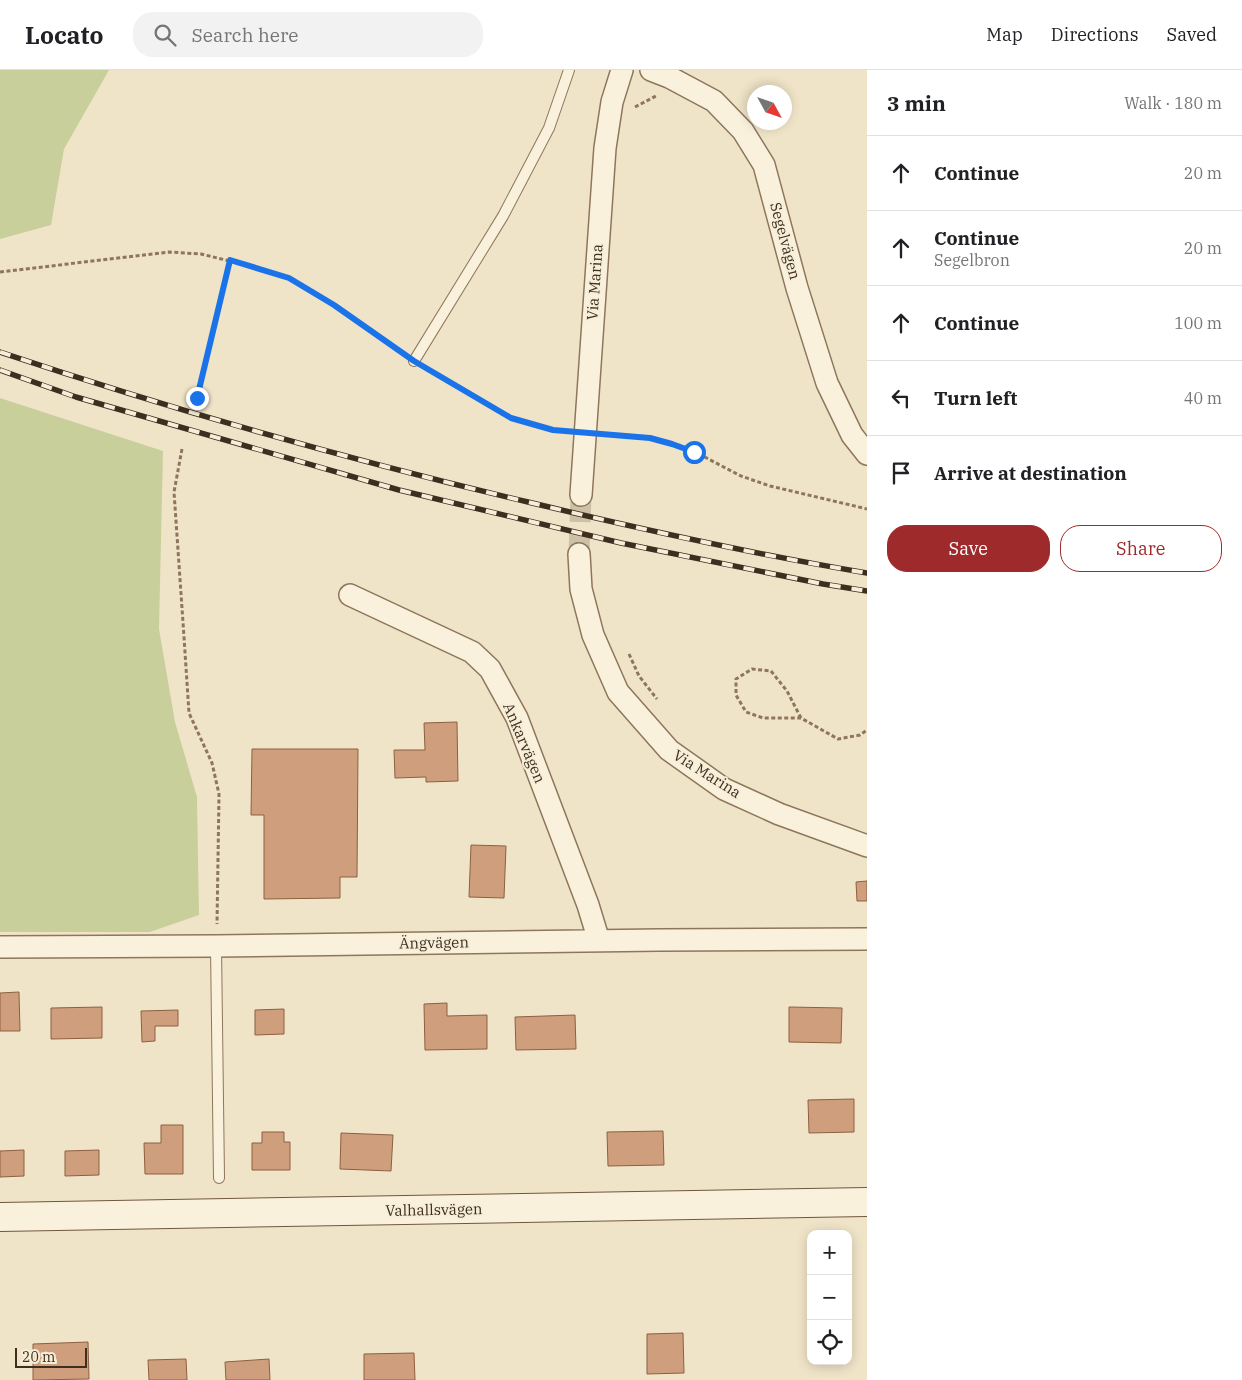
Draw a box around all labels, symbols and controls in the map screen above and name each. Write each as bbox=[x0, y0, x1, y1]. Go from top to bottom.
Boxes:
search box bbox=[133, 12, 483, 57]
text: Locato bbox=[25, 19, 103, 51]
icon: search bbox=[151, 21, 179, 49]
text: Search here bbox=[191, 23, 299, 47]
text: Map bbox=[986, 23, 1023, 46]
text: Directions bbox=[1051, 23, 1139, 46]
text: Saved bbox=[1167, 23, 1217, 46]
north arrow bbox=[747, 85, 792, 130]
text: 3 min bbox=[887, 89, 946, 117]
text: Walk · 180 m bbox=[1124, 93, 1222, 113]
icon: ahead bbox=[887, 159, 915, 187]
text: Continue bbox=[934, 161, 1019, 185]
text: 20 m bbox=[1184, 163, 1222, 183]
street label: Segelvägen bbox=[766, 200, 805, 282]
text: Continue bbox=[934, 226, 1019, 250]
icon: ahead bbox=[887, 234, 915, 262]
text: 20 m bbox=[1184, 238, 1222, 258]
street label: Via Marina bbox=[582, 243, 607, 321]
text: Segelbron bbox=[934, 250, 1010, 270]
icon: ahead bbox=[887, 309, 915, 337]
text: Continue bbox=[934, 311, 1019, 335]
text: 100 m bbox=[1174, 313, 1222, 333]
icon: left bbox=[887, 384, 915, 412]
text: Turn left bbox=[934, 386, 1017, 410]
route end bbox=[186, 387, 209, 410]
text: 40 m bbox=[1184, 388, 1222, 408]
route start bbox=[683, 441, 706, 464]
icon: arrive bbox=[887, 459, 915, 487]
text: Arrive at destination bbox=[934, 461, 1127, 485]
button: Save bbox=[887, 525, 1050, 572]
button: Share bbox=[1060, 525, 1222, 572]
street label: Ankarvägen bbox=[499, 700, 550, 786]
street label: Via Marina bbox=[670, 745, 745, 802]
street label: Ängvägen bbox=[399, 932, 469, 953]
street label: Valhallsvägen bbox=[385, 1199, 483, 1220]
map controls bbox=[807, 1230, 852, 1365]
button: + bbox=[807, 1230, 852, 1275]
button: − bbox=[807, 1275, 852, 1320]
button: locate bbox=[807, 1320, 852, 1365]
scale bar bbox=[15, 1345, 88, 1368]
text: 20 m bbox=[22, 1348, 55, 1366]

